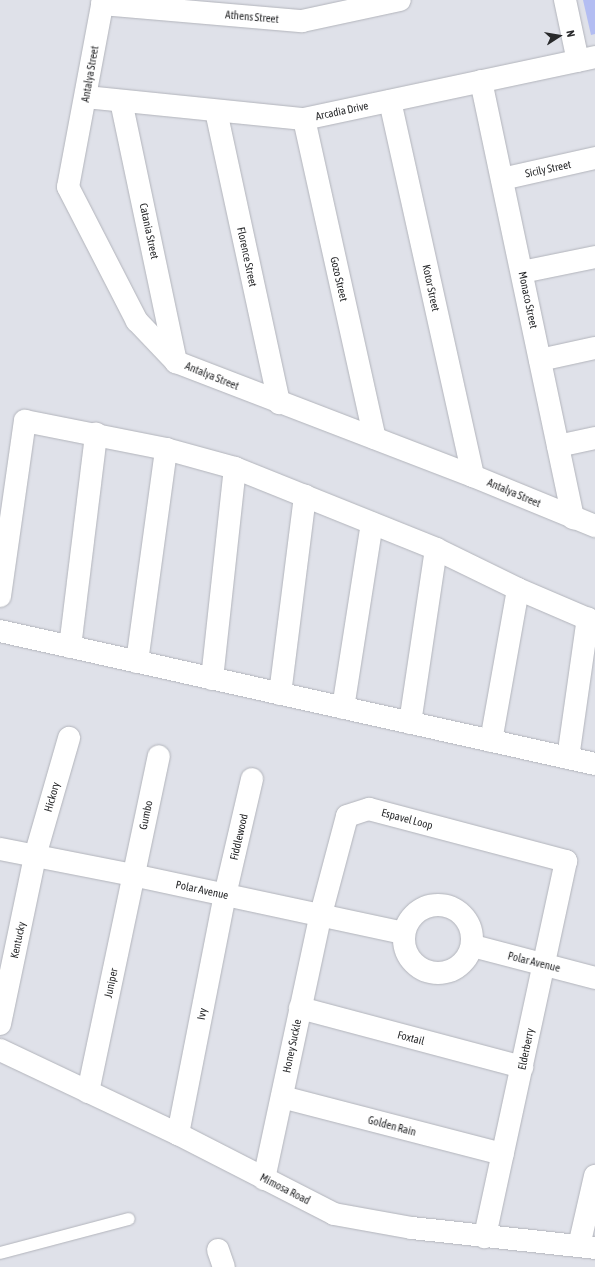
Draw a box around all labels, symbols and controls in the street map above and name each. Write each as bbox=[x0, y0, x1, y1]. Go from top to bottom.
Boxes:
street label: Athens Street bbox=[225, 8, 279, 26]
north arrow bbox=[539, 16, 579, 56]
text: N bbox=[564, 29, 577, 38]
street label: Antalya Street bbox=[79, 45, 101, 103]
street label: Arcadia Drive bbox=[314, 99, 370, 123]
street label: Sicily Street bbox=[524, 158, 572, 180]
street label: Catania Street bbox=[137, 202, 161, 260]
street label: Florence Street bbox=[234, 226, 260, 288]
street label: Gozo Street bbox=[327, 255, 351, 303]
street label: Kotor Street bbox=[420, 263, 442, 313]
street label: Monaco Street bbox=[516, 270, 540, 330]
street label: Antalya Street bbox=[183, 359, 241, 393]
street label: Antalya Street bbox=[485, 476, 543, 510]
street label: Hickory bbox=[41, 780, 63, 814]
street label: Gumbo bbox=[136, 799, 156, 831]
street label: Espavel Loop bbox=[380, 806, 434, 832]
street label: Fiddlewood bbox=[227, 813, 251, 861]
street label: Polar Avenue bbox=[174, 878, 230, 902]
street label: Kentucky bbox=[8, 920, 28, 960]
street label: Polar Avenue bbox=[506, 949, 562, 975]
street label: Juniper bbox=[101, 967, 121, 999]
street label: Ivy bbox=[194, 1007, 210, 1021]
street label: Honey Suckle bbox=[280, 1018, 304, 1074]
street label: Elderberry bbox=[515, 1027, 537, 1071]
street label: Foxtail bbox=[396, 1028, 426, 1048]
street label: Golden Rain bbox=[366, 1113, 418, 1139]
street label: Mimosa Road bbox=[258, 1171, 312, 1207]

